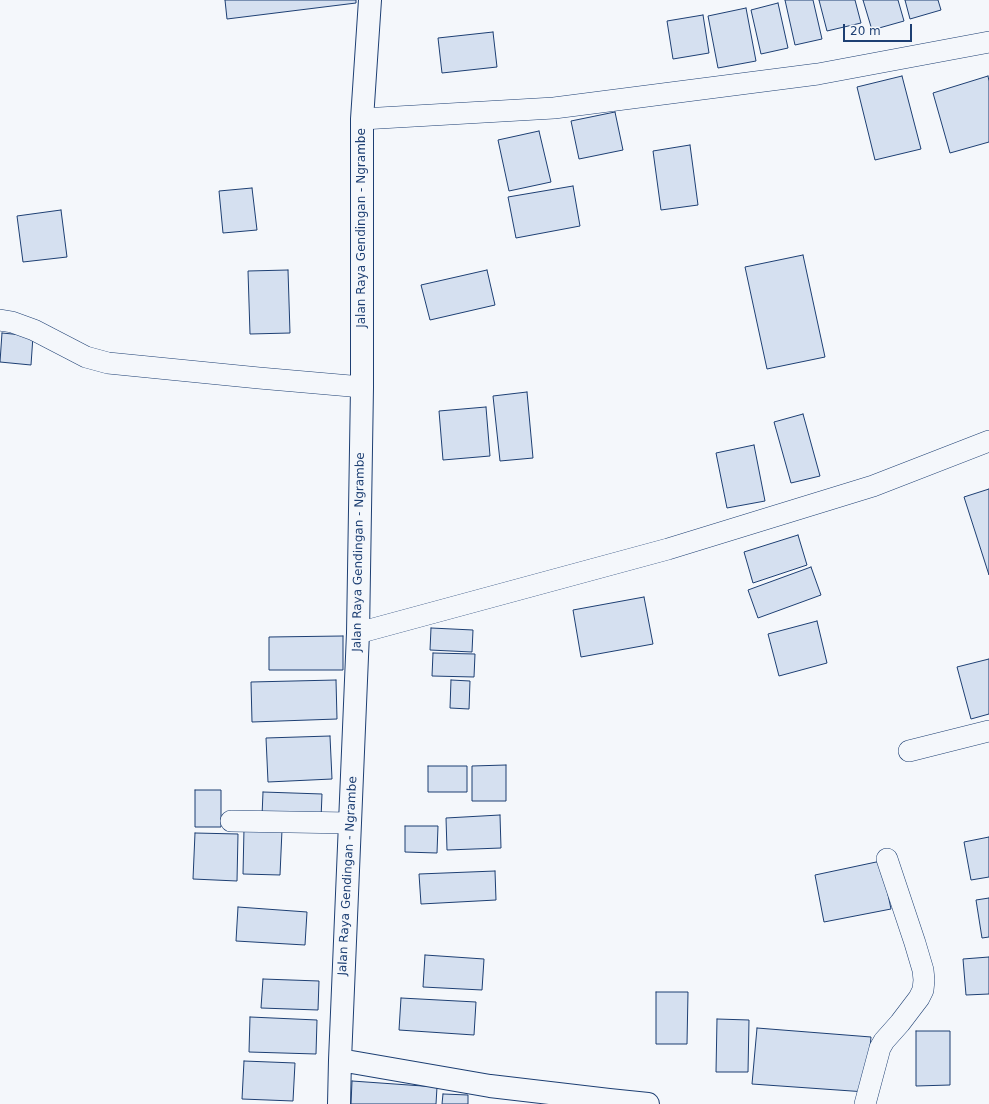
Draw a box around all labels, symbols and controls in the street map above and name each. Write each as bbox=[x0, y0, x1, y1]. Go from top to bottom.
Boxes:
scale bar bbox=[845, 16, 914, 42]
text: 20 m bbox=[850, 24, 881, 38]
street label: Jalan Raya Gendingan - Ngrambe bbox=[355, 128, 369, 328]
street label: Jalan Raya Gendingan - Ngrambe bbox=[350, 452, 368, 652]
street label: Jalan Raya Gendingan - Ngrambe bbox=[336, 776, 360, 976]

